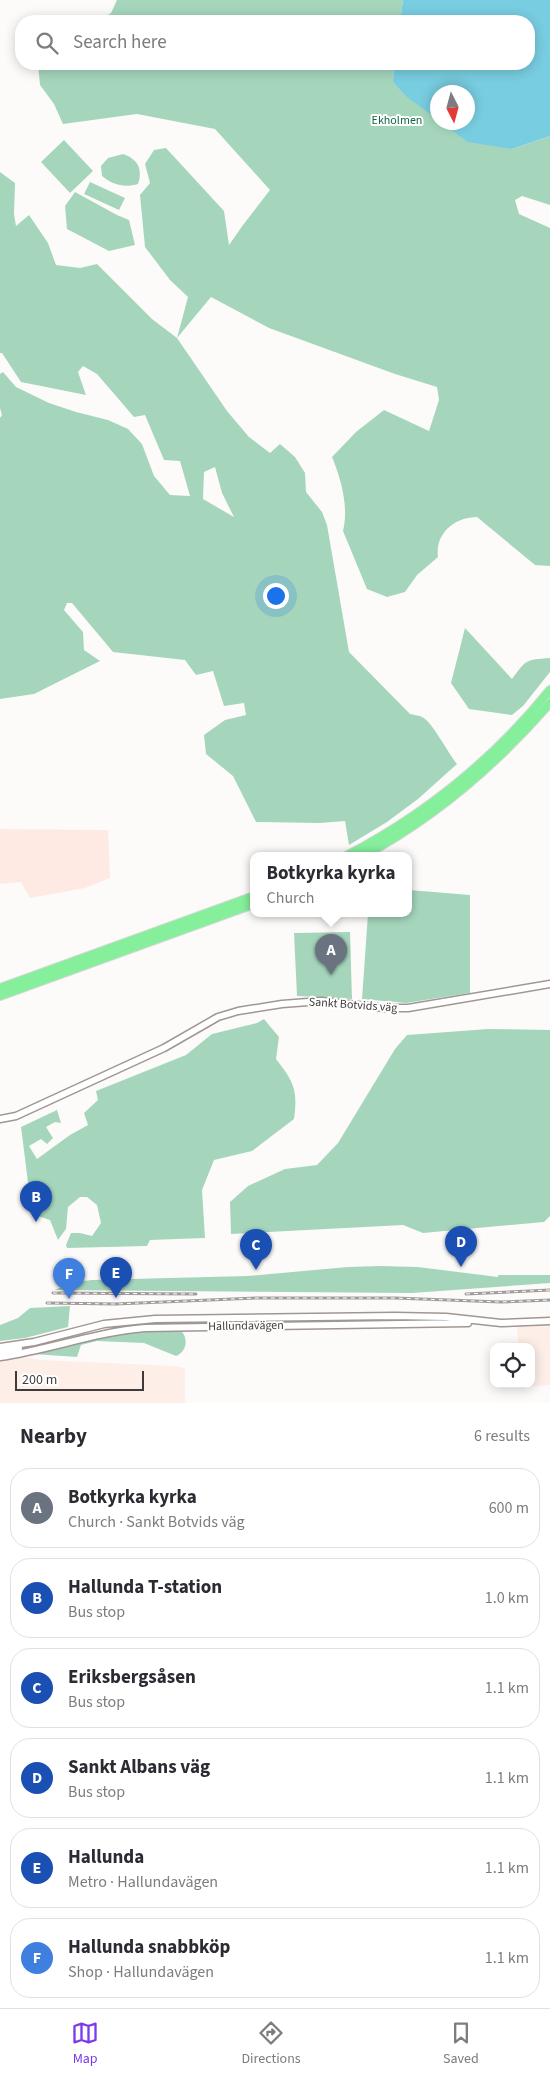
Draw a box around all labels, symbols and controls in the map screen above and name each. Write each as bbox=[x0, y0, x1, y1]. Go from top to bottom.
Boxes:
search box bbox=[15, 15, 535, 70]
icon: search bbox=[33, 29, 61, 57]
text: Search here bbox=[73, 29, 167, 56]
north arrow bbox=[430, 85, 475, 130]
park label: Ekholmen bbox=[372, 112, 422, 129]
your location bbox=[263, 583, 289, 609]
popup bbox=[250, 852, 412, 917]
text: Botkyrka kyrka bbox=[267, 860, 395, 887]
text: Church bbox=[267, 887, 315, 909]
pin: A bbox=[315, 934, 347, 975]
street label: Sankt Botvids väg bbox=[308, 993, 398, 1017]
pin: B bbox=[20, 1181, 52, 1222]
pin: D bbox=[445, 1226, 477, 1267]
pin: C bbox=[240, 1229, 272, 1270]
pin: E bbox=[100, 1257, 132, 1298]
pin: F bbox=[53, 1258, 85, 1299]
street label: Hallundavägen bbox=[208, 1317, 284, 1335]
map controls bbox=[490, 1343, 535, 1388]
button: locate bbox=[490, 1343, 535, 1388]
scale bar bbox=[15, 1368, 144, 1391]
text: 200 m bbox=[22, 1370, 57, 1390]
text: Nearby bbox=[20, 1421, 87, 1451]
text: 6 results bbox=[474, 1425, 530, 1447]
text: Botkyrka kyrka bbox=[68, 1484, 197, 1511]
text: A bbox=[32, 1497, 42, 1519]
text: 600 m bbox=[489, 1497, 529, 1519]
text: Church · Sankt Botvids väg bbox=[68, 1511, 245, 1533]
text: Hallunda T-station bbox=[68, 1574, 222, 1601]
text: B bbox=[32, 1587, 42, 1609]
text: 1.0 km bbox=[485, 1587, 529, 1609]
text: Bus stop bbox=[68, 1601, 125, 1623]
text: Eriksbergsåsen bbox=[68, 1664, 196, 1691]
text: C bbox=[32, 1677, 42, 1699]
text: 1.1 km bbox=[485, 1677, 529, 1699]
text: Bus stop bbox=[68, 1691, 125, 1713]
text: Sankt Albans väg bbox=[68, 1754, 210, 1781]
text: D bbox=[32, 1767, 42, 1789]
text: 1.1 km bbox=[485, 1767, 529, 1789]
text: Bus stop bbox=[68, 1781, 125, 1803]
text: Hallunda bbox=[68, 1844, 144, 1871]
text: E bbox=[33, 1857, 41, 1879]
text: 1.1 km bbox=[485, 1857, 529, 1879]
text: Metro · Hallundavägen bbox=[68, 1871, 218, 1893]
text: Hallunda snabbköp bbox=[68, 1934, 230, 1961]
text: F bbox=[33, 1947, 41, 1969]
text: 1.1 km bbox=[485, 1947, 529, 1969]
text: Shop · Hallundavägen bbox=[68, 1961, 214, 1983]
tab: Map bbox=[71, 2019, 99, 2069]
tab: Directions bbox=[241, 2019, 301, 2069]
tab: Saved bbox=[443, 2019, 479, 2069]

